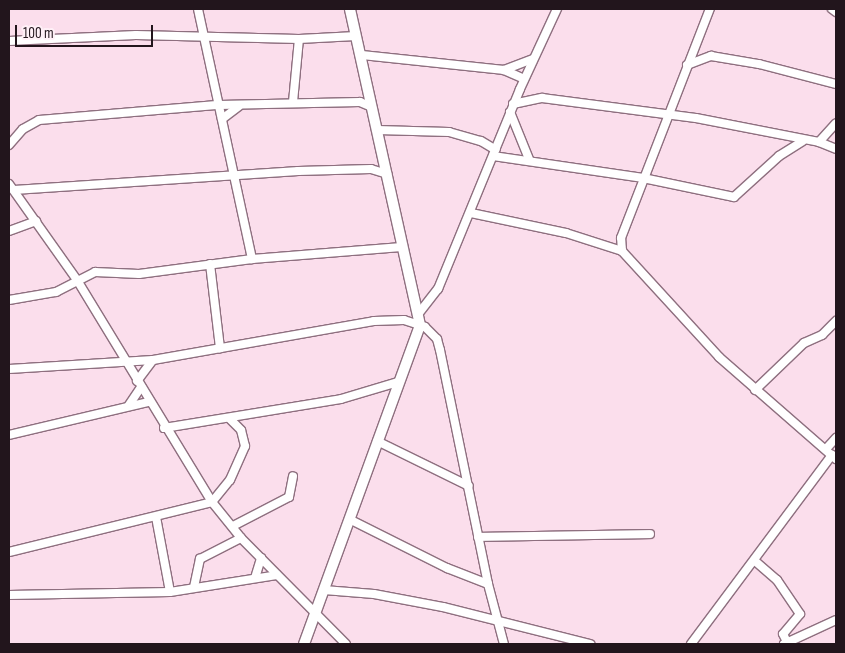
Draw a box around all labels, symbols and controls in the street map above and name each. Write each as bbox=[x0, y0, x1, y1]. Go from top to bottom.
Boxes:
scale bar bbox=[18, 15, 155, 47]
text: 100 m bbox=[23, 24, 54, 43]

